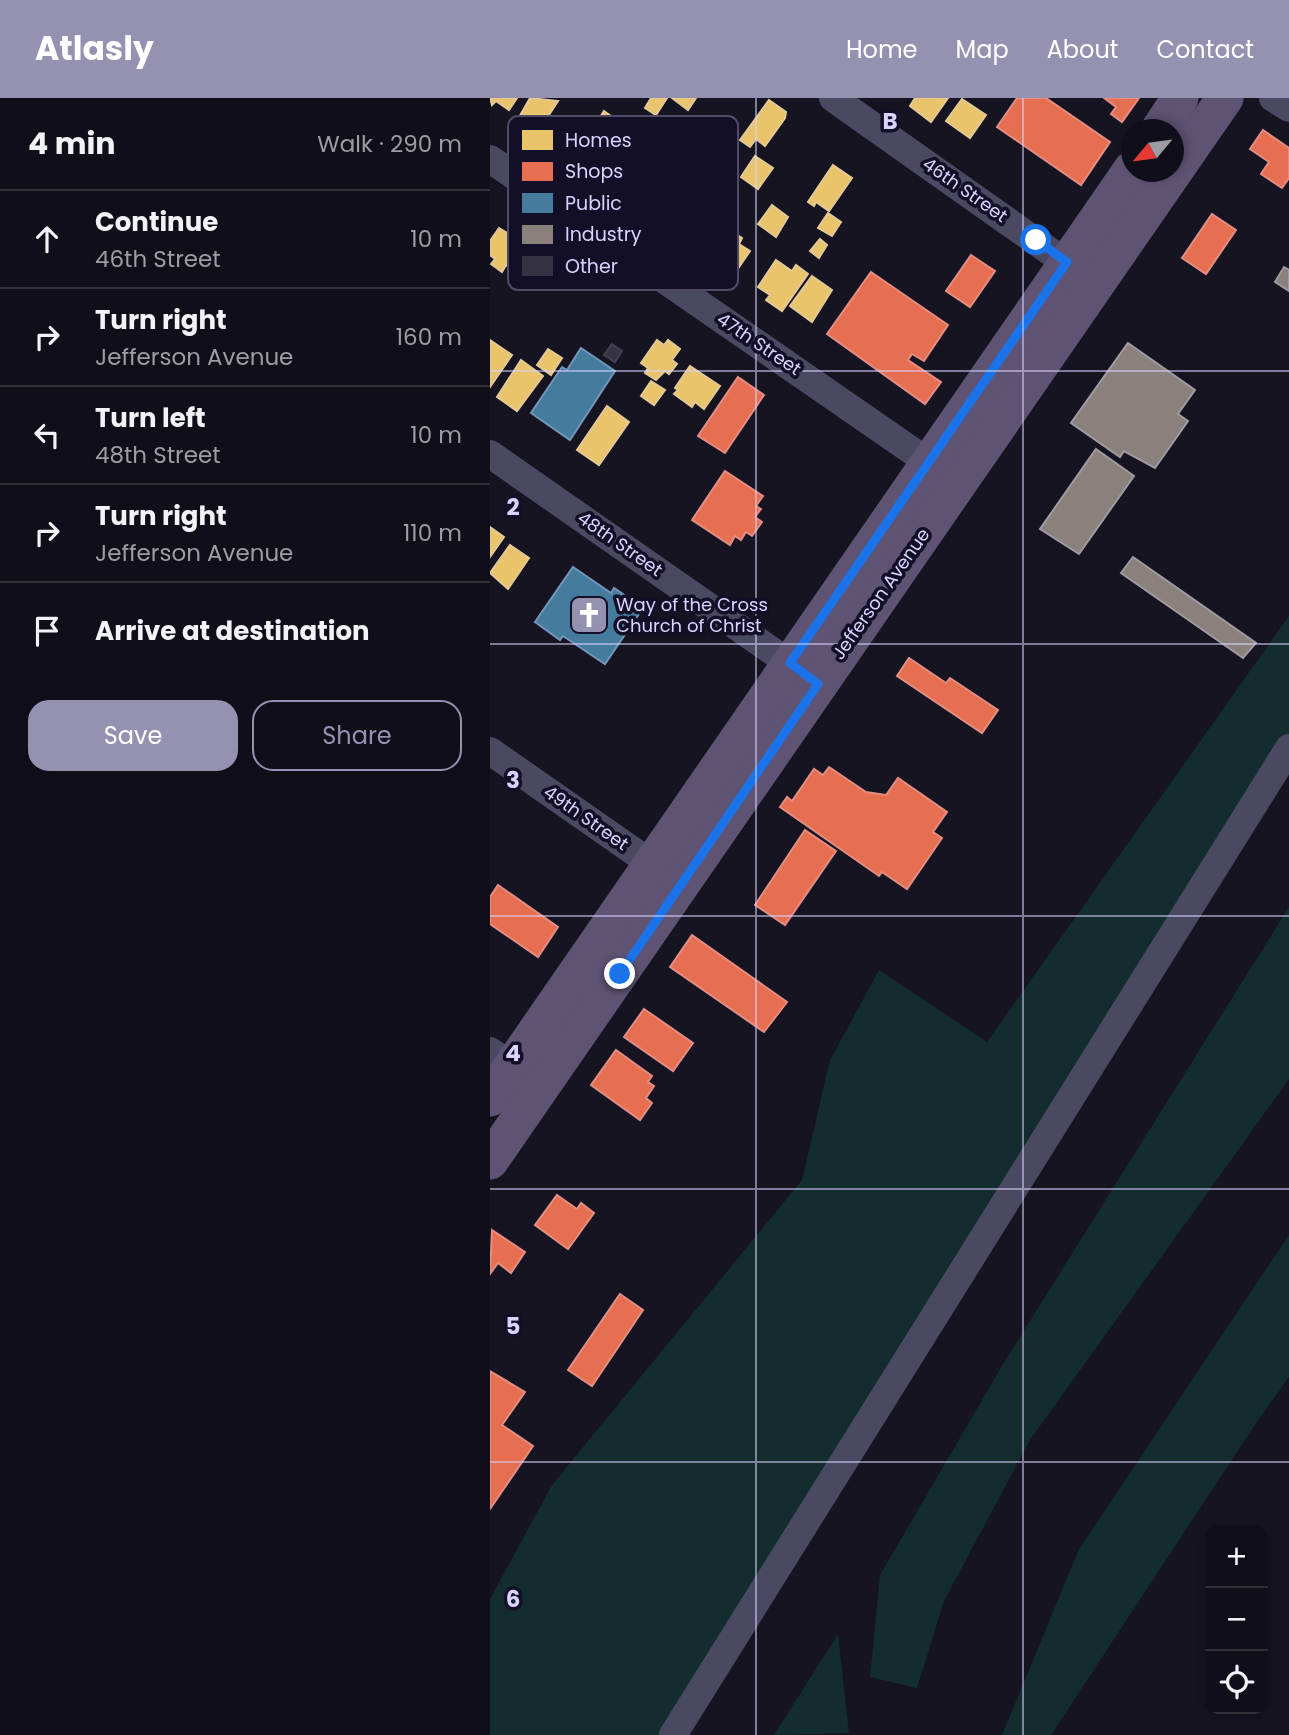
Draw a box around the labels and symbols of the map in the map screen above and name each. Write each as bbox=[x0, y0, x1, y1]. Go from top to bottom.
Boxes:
text: B bbox=[882, 105, 898, 137]
legend bbox=[508, 116, 738, 290]
north arrow bbox=[1121, 119, 1184, 182]
text: Homes bbox=[565, 127, 632, 154]
street label: 46th Street bbox=[918, 151, 1013, 228]
text: Shops bbox=[565, 158, 623, 185]
text: Public bbox=[565, 190, 622, 217]
text: Industry bbox=[565, 221, 642, 248]
route start bbox=[1020, 224, 1051, 255]
text: Other bbox=[565, 253, 618, 280]
street label: 47th Street bbox=[712, 306, 806, 381]
text: 2 bbox=[506, 491, 520, 523]
street label: 48th Street bbox=[573, 505, 668, 582]
street label: Jefferson Avenue bbox=[826, 523, 935, 664]
place label: Way of the Cross Church of Christ bbox=[616, 592, 768, 638]
church icon: Way of the Cross Church of Christ bbox=[568, 594, 610, 636]
text: 3 bbox=[506, 764, 520, 796]
street label: 49th Street bbox=[539, 779, 634, 856]
route end bbox=[604, 958, 635, 989]
text: 4 bbox=[505, 1037, 521, 1069]
text: 5 bbox=[506, 1310, 520, 1342]
text: 6 bbox=[506, 1583, 520, 1615]

